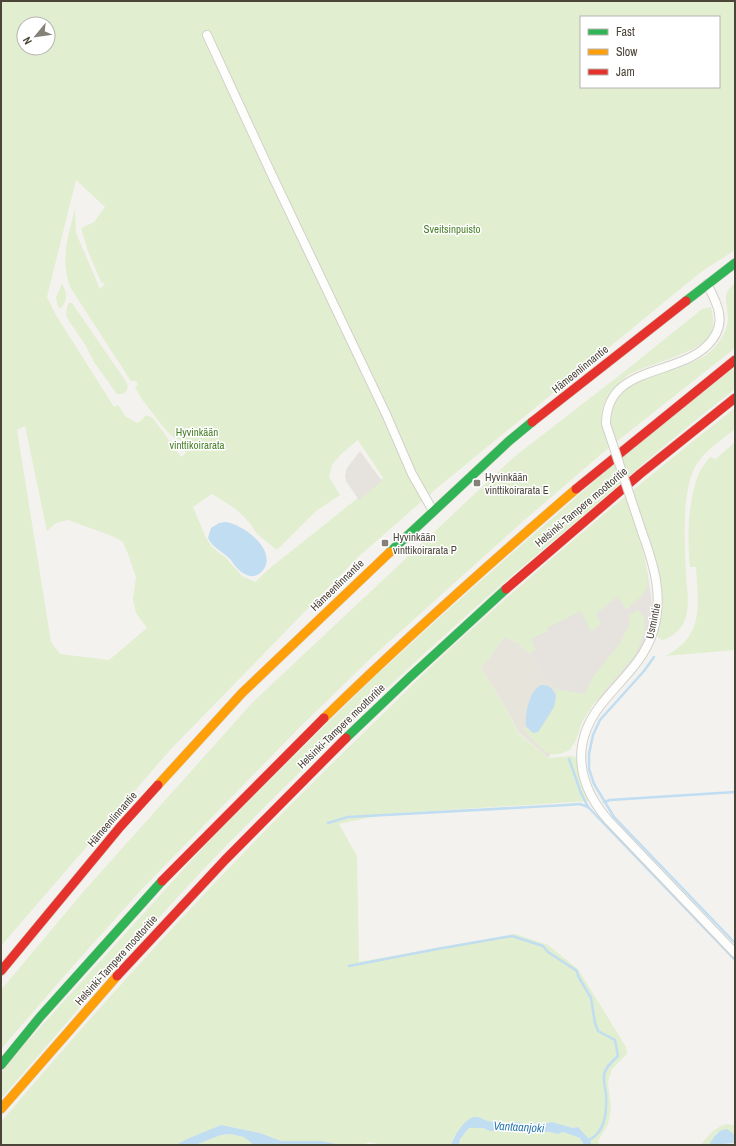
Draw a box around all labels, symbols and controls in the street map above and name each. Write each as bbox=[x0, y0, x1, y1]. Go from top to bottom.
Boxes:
north arrow bbox=[16, 16, 56, 56]
legend bbox=[580, 16, 720, 88]
text: Fast bbox=[616, 24, 635, 40]
text: N bbox=[20, 35, 35, 47]
text: Slow bbox=[616, 44, 638, 60]
text: Jam bbox=[616, 64, 635, 80]
park label: Sveitsinpuisto bbox=[423, 222, 481, 236]
street label: Hämeenlinnantie bbox=[549, 342, 611, 396]
park label: Hyvinkään vinttikoirarata bbox=[169, 425, 225, 452]
street label: Helsinki-Tampere moottoritie bbox=[532, 464, 630, 550]
place label: Hyvinkään vinttikoirarata E bbox=[485, 470, 549, 497]
marker: Hyvinkään vinttikoirarata E bbox=[472, 478, 482, 488]
place label: Hyvinkään vinttikoirarata P bbox=[393, 530, 457, 557]
marker: Hyvinkään vinttikoirarata P bbox=[380, 538, 390, 548]
street label: Hämeenlinnantie bbox=[307, 556, 367, 614]
street label: Usmintie bbox=[642, 602, 664, 640]
street label: Helsinki-Tampere moottoritie bbox=[294, 681, 388, 771]
street label: Hämeenlinnantie bbox=[84, 788, 140, 850]
street label: Helsinki-Tampere moottoritie bbox=[72, 912, 160, 1008]
water label: Vantaanjoki bbox=[493, 1118, 545, 1136]

